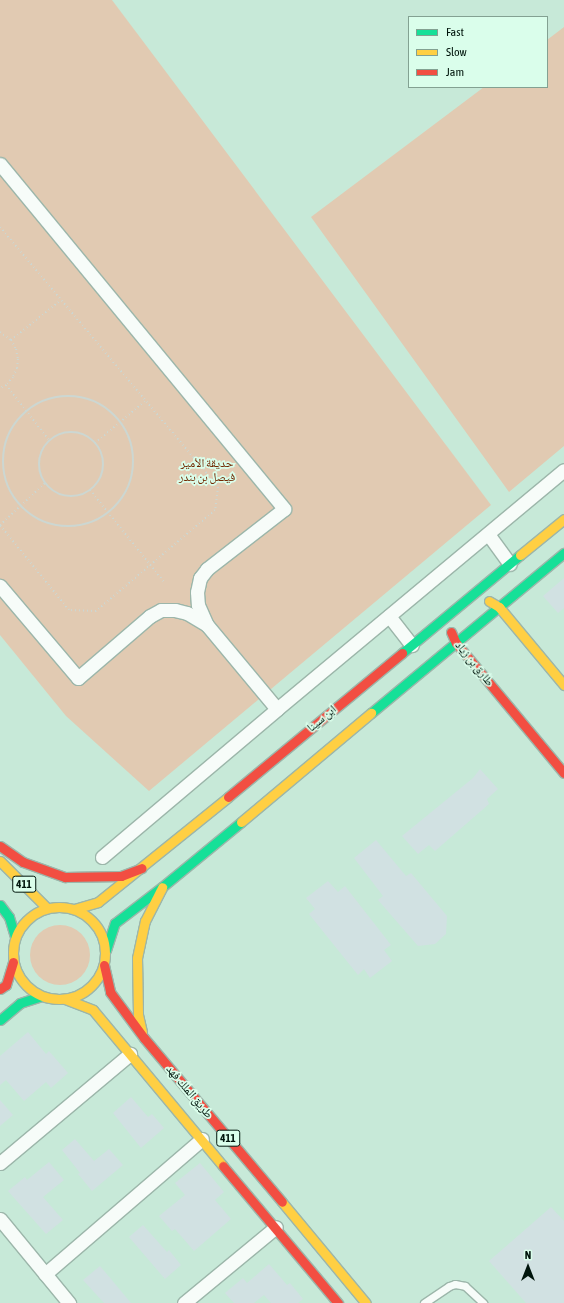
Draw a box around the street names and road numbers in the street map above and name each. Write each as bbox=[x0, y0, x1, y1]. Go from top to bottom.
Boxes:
street label: طارق بن زياد bbox=[452, 639, 496, 689]
street label: ابن سينا bbox=[305, 703, 339, 735]
road number: 411 bbox=[12, 875, 36, 893]
street label: طريق الملك فهد bbox=[162, 1062, 216, 1122]
road number: 411 bbox=[216, 1129, 240, 1147]

